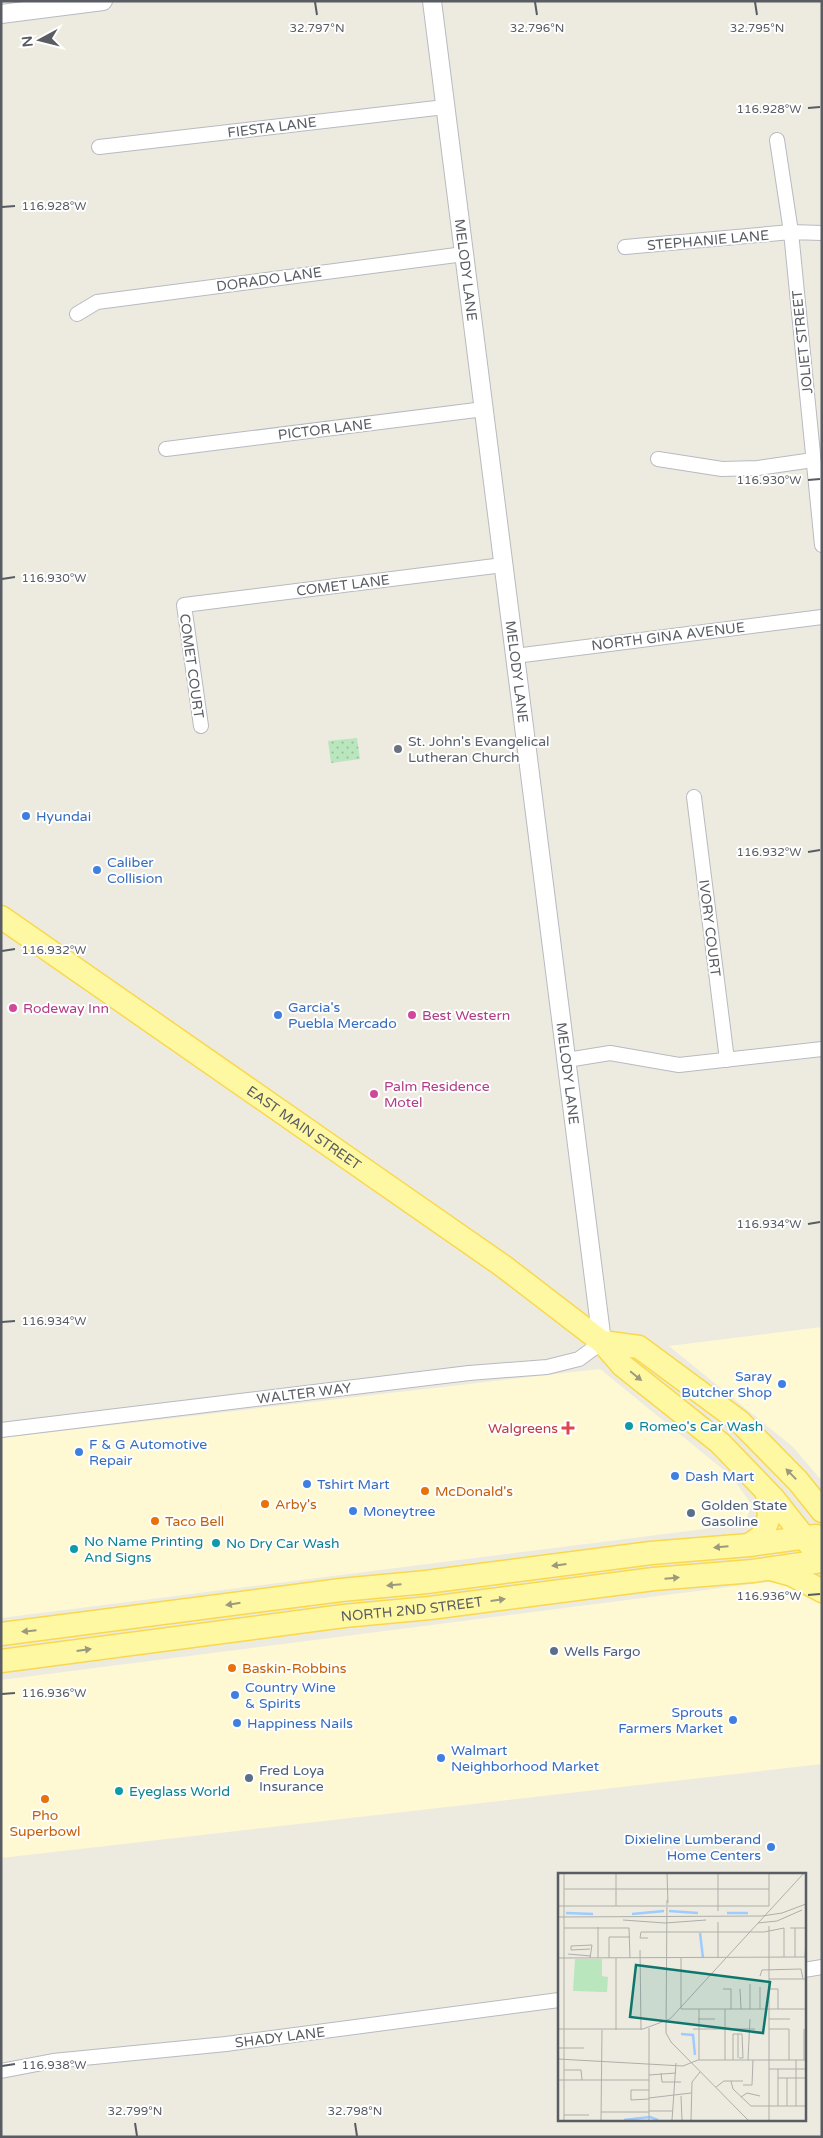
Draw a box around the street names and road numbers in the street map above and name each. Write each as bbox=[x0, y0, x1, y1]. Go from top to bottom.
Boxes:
street label: FIESTA LANE bbox=[227, 114, 318, 141]
street label: MELODY LANE bbox=[451, 218, 481, 322]
street label: STEPHANIE LANE bbox=[646, 227, 770, 254]
street label: DORADO LANE bbox=[215, 264, 323, 295]
street label: JOLIET STREET bbox=[789, 289, 816, 395]
street label: PICTOR LANE bbox=[277, 415, 373, 444]
street label: COMET LANE bbox=[295, 571, 391, 600]
street label: COMET COURT bbox=[176, 613, 207, 720]
street label: NORTH GINA AVENUE bbox=[590, 619, 746, 654]
street label: MELODY LANE bbox=[502, 620, 531, 724]
street label: IVORY COURT bbox=[695, 879, 724, 978]
street label: MELODY LANE bbox=[553, 1021, 582, 1126]
street label: EAST MAIN STREET bbox=[243, 1082, 365, 1174]
street label: WALTER WAY bbox=[256, 1379, 353, 1408]
street label: NORTH 2ND STREET bbox=[340, 1593, 484, 1625]
street label: SHADY LANE bbox=[234, 2024, 326, 2051]

